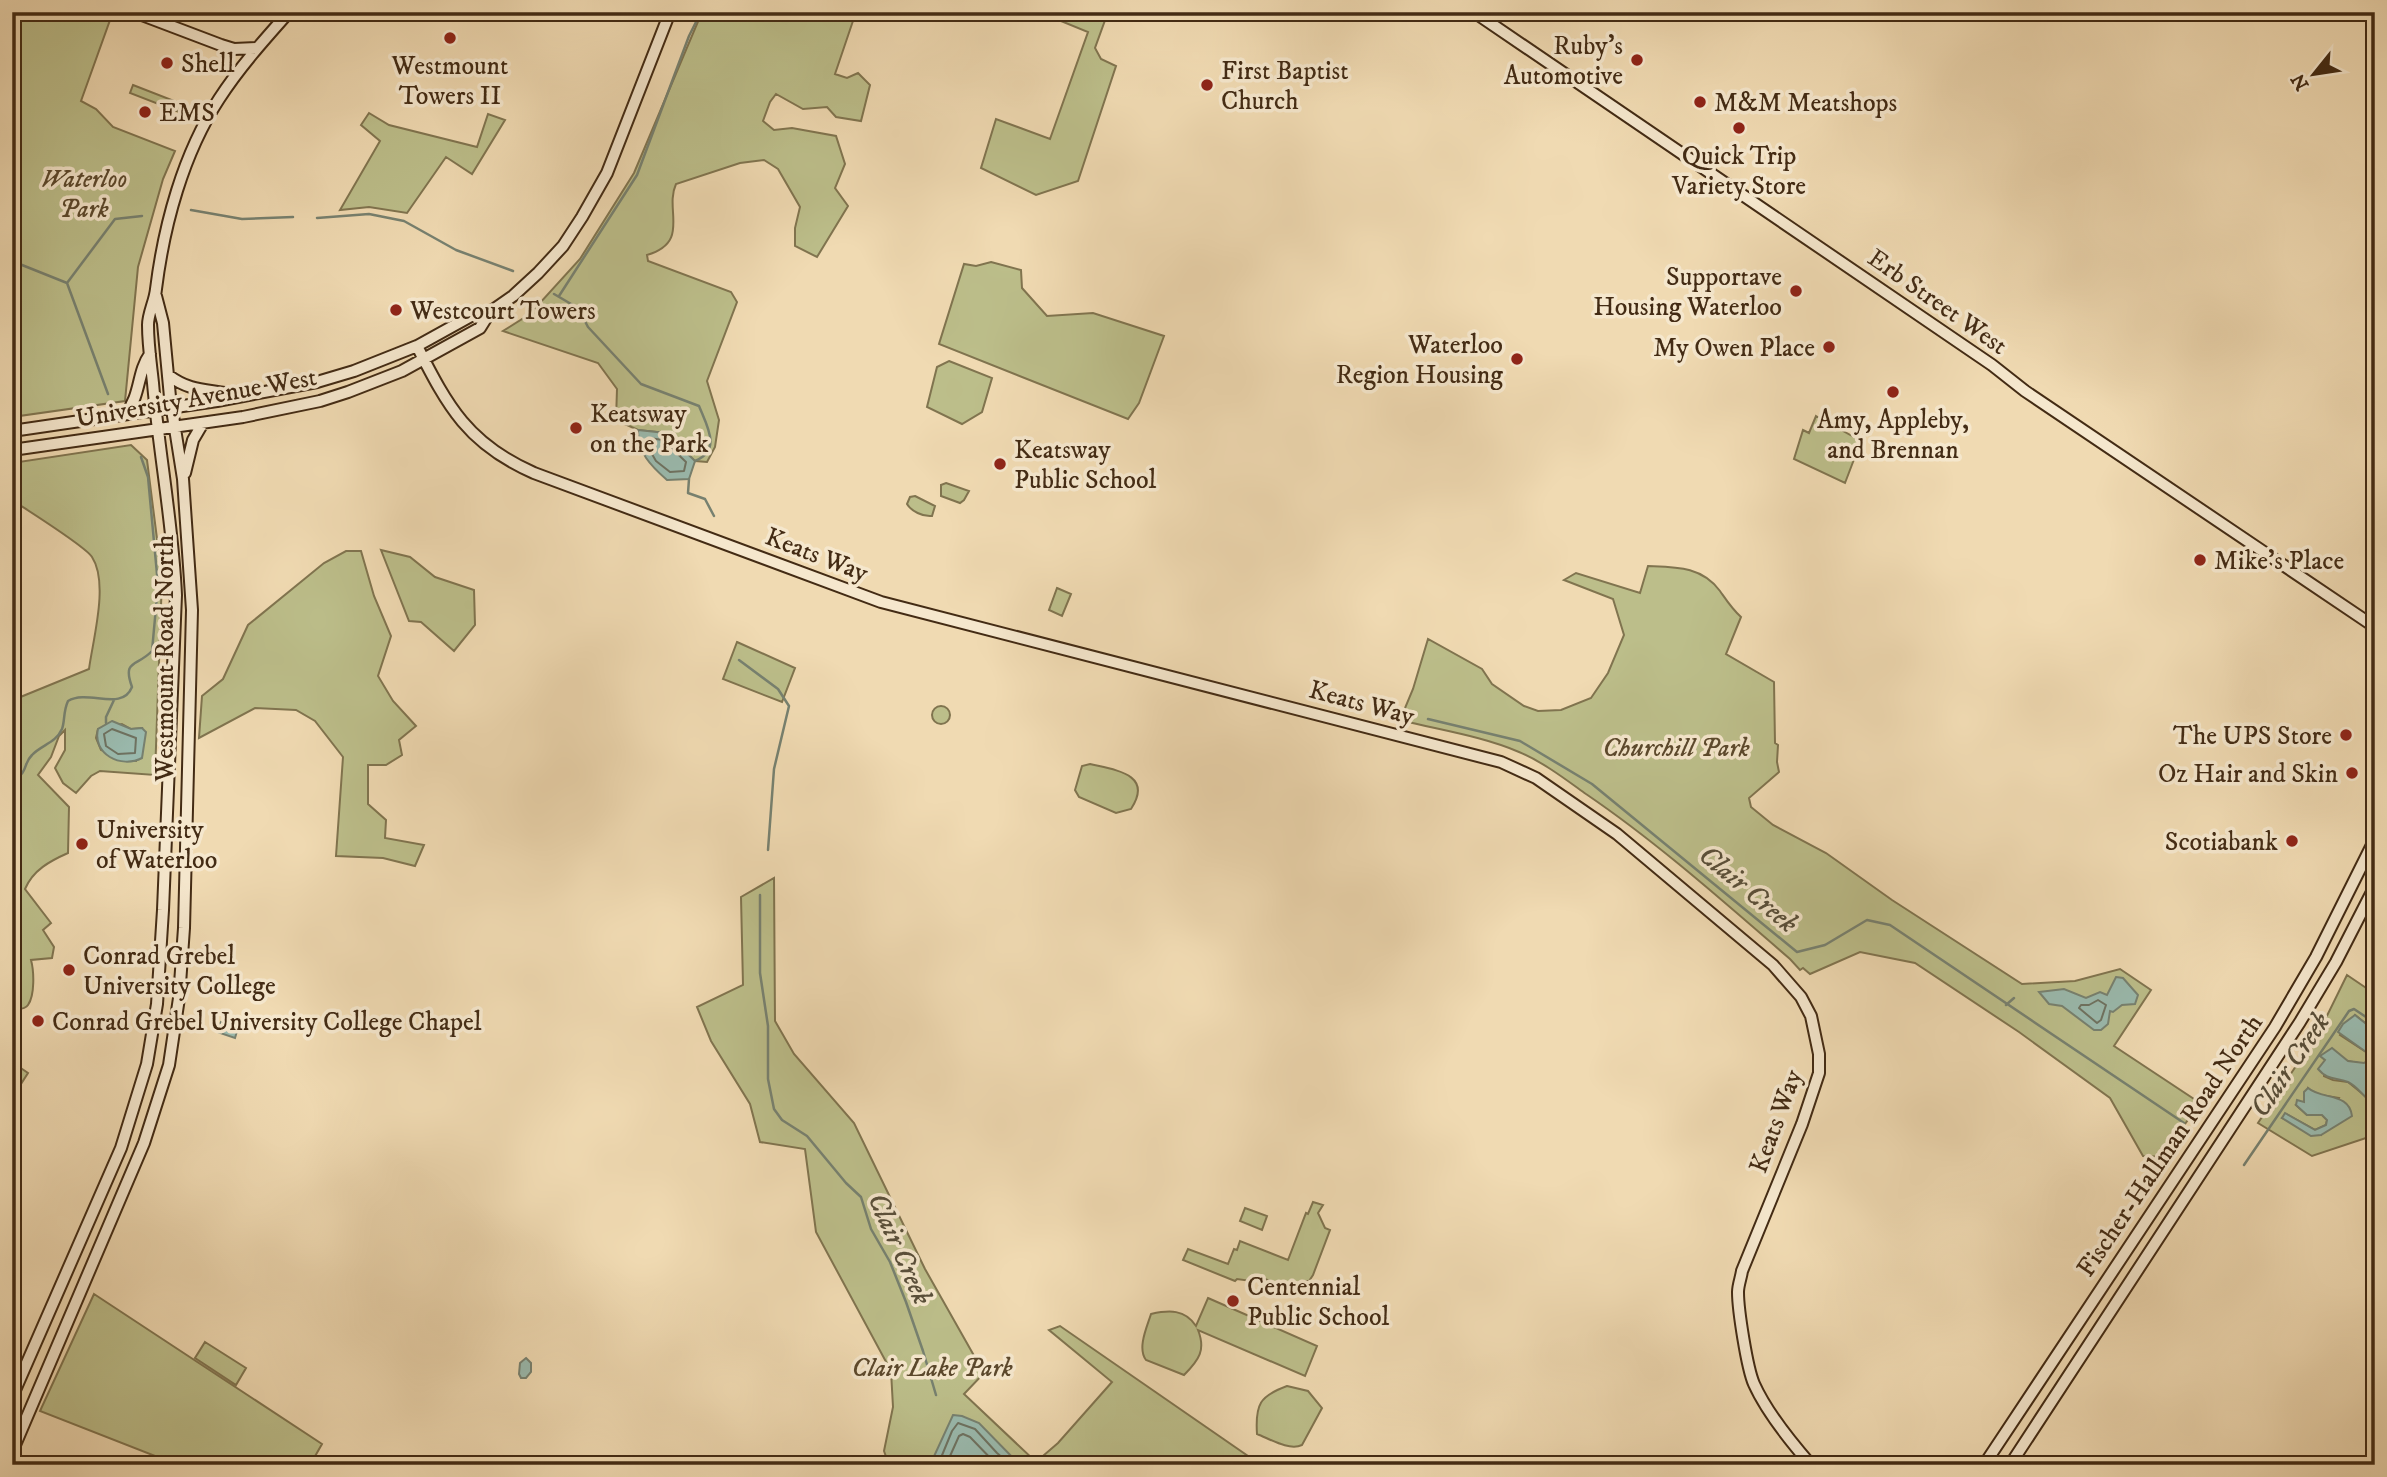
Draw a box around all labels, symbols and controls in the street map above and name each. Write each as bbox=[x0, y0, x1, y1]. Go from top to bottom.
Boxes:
marker: Westmount Towers II bbox=[442, 30, 458, 46]
place label: Ruby's Automotive bbox=[1504, 30, 1623, 93]
north arrow bbox=[2278, 38, 2348, 108]
place label: Shell bbox=[181, 48, 235, 81]
place label: Westmount Towers II bbox=[391, 50, 508, 113]
marker: Ruby's Automotive bbox=[1629, 52, 1645, 68]
marker: Shell bbox=[159, 55, 175, 71]
place label: First Baptist Church bbox=[1221, 55, 1349, 118]
text: N bbox=[2287, 69, 2314, 94]
marker: First Baptist Church bbox=[1199, 77, 1215, 93]
place label: M&M Meatshops bbox=[1714, 87, 1897, 120]
marker: M&M Meatshops bbox=[1692, 94, 1708, 110]
place label: EMS bbox=[159, 97, 215, 130]
marker: EMS bbox=[137, 104, 153, 120]
marker: Quick Trip Variety Store bbox=[1731, 120, 1747, 136]
place label: Quick Trip Variety Store bbox=[1671, 140, 1806, 203]
park label: Waterloo Park bbox=[41, 163, 127, 226]
street label: Erb Street West bbox=[1861, 242, 2013, 363]
place label: Supportave Housing Waterloo bbox=[1593, 261, 1782, 324]
marker: Supportave Housing Waterloo bbox=[1788, 283, 1804, 299]
place label: Westcourt Towers bbox=[409, 295, 596, 328]
marker: Westcourt Towers bbox=[388, 302, 404, 318]
place label: Waterloo Region Housing bbox=[1336, 329, 1503, 392]
place label: My Owen Place bbox=[1653, 332, 1815, 365]
marker: My Owen Place bbox=[1821, 339, 1837, 355]
marker: Waterloo Region Housing bbox=[1509, 351, 1525, 367]
street label: University Avenue West bbox=[73, 361, 319, 436]
marker: Amy, Appleby, and Brennan bbox=[1885, 384, 1901, 400]
place label: Keatsway on the Park bbox=[590, 398, 709, 461]
place label: Amy, Appleby, and Brennan bbox=[1817, 404, 1969, 467]
marker: Keatsway on the Park bbox=[568, 420, 584, 436]
place label: Keatsway Public School bbox=[1014, 434, 1157, 497]
marker: Keatsway Public School bbox=[992, 456, 1008, 472]
street label: Keats Way bbox=[760, 521, 873, 590]
street label: Westmount Road North bbox=[149, 534, 182, 782]
place label: Mike's Place bbox=[2214, 545, 2344, 578]
marker: Mike's Place bbox=[2192, 552, 2208, 568]
street label: Keats Way bbox=[1305, 674, 1419, 734]
place label: The UPS Store bbox=[2173, 720, 2332, 753]
marker: The UPS Store bbox=[2338, 727, 2354, 743]
park label: Churchill Park bbox=[1602, 732, 1750, 765]
place label: Oz Hair and Skin bbox=[2158, 758, 2338, 791]
marker: Oz Hair and Skin bbox=[2344, 765, 2360, 781]
place label: University of Waterloo bbox=[96, 814, 217, 877]
place label: Scotiabank bbox=[2165, 826, 2278, 859]
marker: Scotiabank bbox=[2284, 833, 2300, 849]
marker: University of Waterloo bbox=[74, 836, 90, 852]
water label: Clair Creek bbox=[1691, 837, 1805, 941]
place label: Conrad Grebel University College bbox=[83, 940, 276, 1003]
marker: Conrad Grebel University College bbox=[61, 962, 77, 978]
water label: Clair Creek bbox=[2242, 1005, 2338, 1124]
place label: Conrad Grebel University College Chapel bbox=[52, 1006, 482, 1039]
street label: Fischer-Hallman Road North bbox=[2070, 1008, 2271, 1283]
marker: Conrad Grebel University College Chapel bbox=[30, 1013, 46, 1029]
street label: Keats Way bbox=[1742, 1065, 1811, 1178]
water label: Clair Creek bbox=[859, 1187, 940, 1310]
place label: Centennial Public School bbox=[1247, 1271, 1390, 1334]
marker: Centennial Public School bbox=[1225, 1293, 1241, 1309]
park label: Clair Lake Park bbox=[851, 1352, 1013, 1385]

